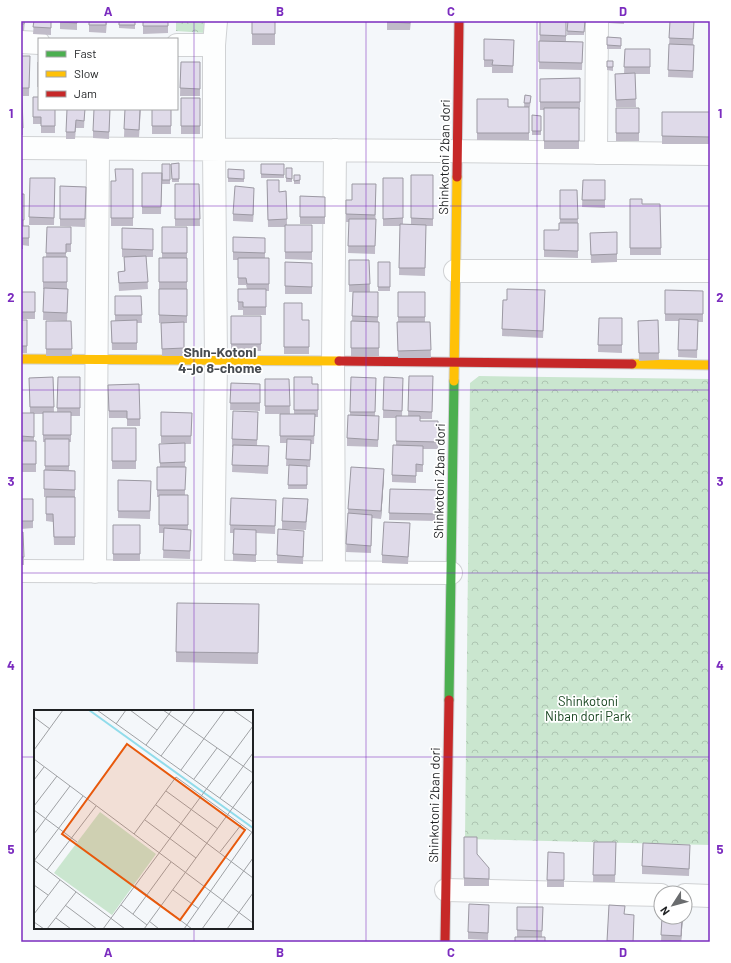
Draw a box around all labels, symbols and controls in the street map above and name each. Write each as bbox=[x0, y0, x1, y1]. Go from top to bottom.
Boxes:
text: A bbox=[104, 3, 113, 19]
text: B bbox=[276, 3, 284, 19]
text: C bbox=[447, 3, 455, 19]
text: D bbox=[619, 3, 627, 19]
legend bbox=[38, 38, 178, 110]
text: Fast bbox=[74, 46, 97, 60]
text: Slow bbox=[74, 66, 99, 80]
text: Jam bbox=[74, 86, 97, 100]
street label: Shinkotoni 2ban dori bbox=[435, 99, 453, 215]
text: 1 bbox=[9, 105, 13, 121]
text: 1 bbox=[718, 105, 722, 121]
text: 2 bbox=[7, 289, 15, 305]
text: 2 bbox=[716, 289, 724, 305]
district label: Shin-Kotoni 4-jo 8-chome bbox=[178, 343, 262, 376]
street label: Shinkotoni 2ban dori bbox=[430, 423, 448, 539]
text: 3 bbox=[7, 473, 15, 489]
text: 3 bbox=[716, 473, 724, 489]
text: 4 bbox=[7, 657, 15, 673]
text: 4 bbox=[716, 657, 724, 673]
park label: Shinkotoni Niban dori Park bbox=[545, 693, 631, 724]
inset map bbox=[34, 710, 253, 929]
street label: Shinkotoni 2ban dori bbox=[425, 747, 443, 863]
text: 5 bbox=[7, 841, 15, 857]
text: 5 bbox=[716, 841, 724, 857]
north arrow bbox=[653, 885, 693, 925]
text: N bbox=[657, 904, 672, 918]
text: A bbox=[104, 944, 113, 960]
text: B bbox=[276, 944, 284, 960]
text: C bbox=[447, 944, 455, 960]
text: D bbox=[619, 944, 627, 960]

